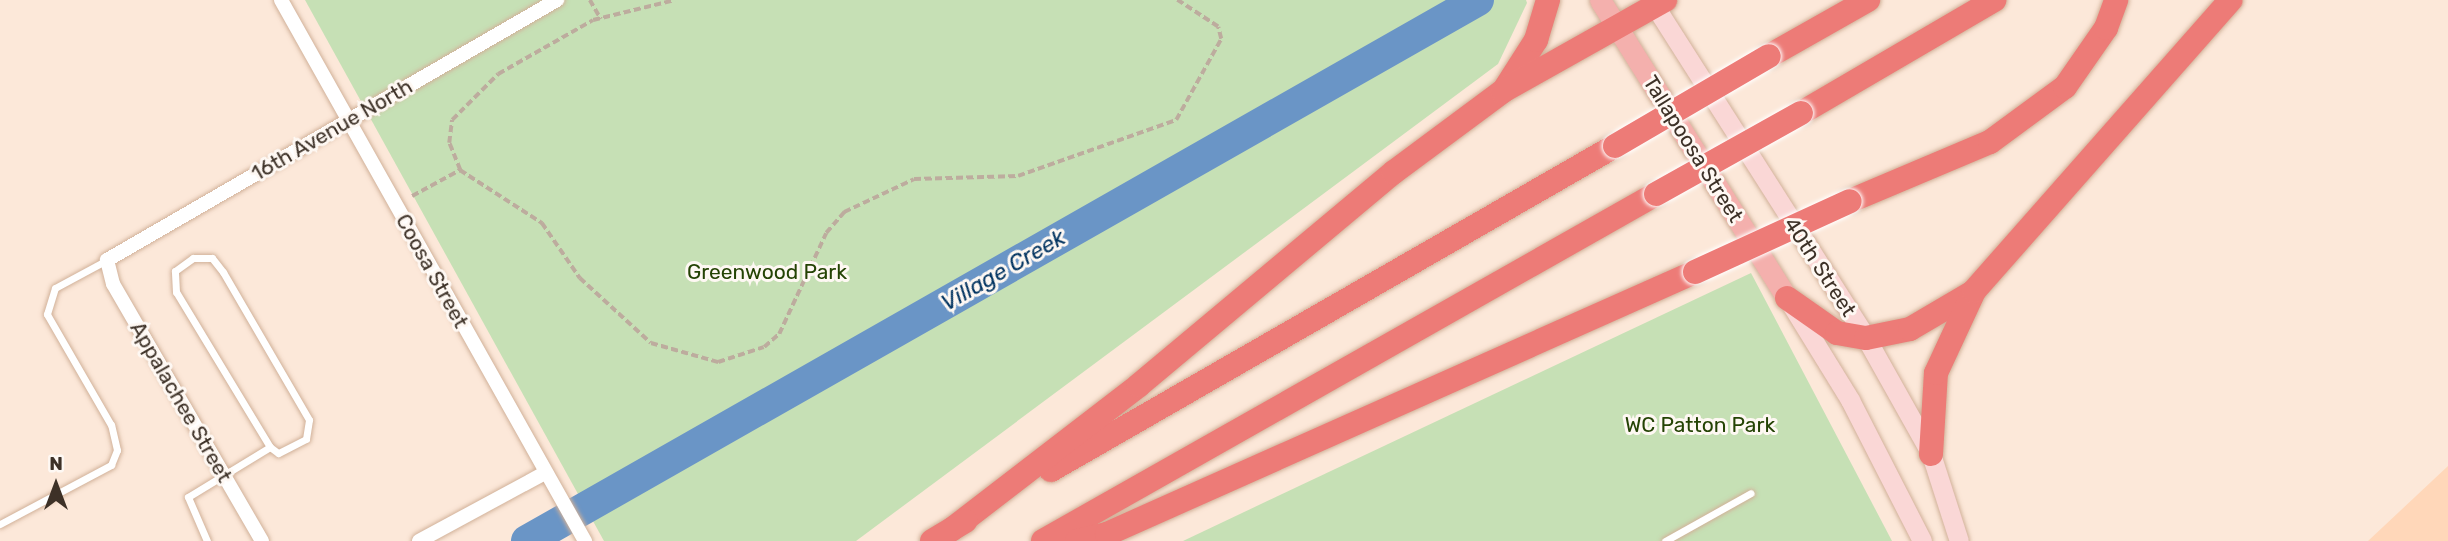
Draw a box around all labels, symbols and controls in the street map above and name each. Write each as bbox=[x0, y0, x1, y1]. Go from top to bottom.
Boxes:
street label: Tallapoosa Street bbox=[1638, 71, 1748, 227]
street label: 16th Avenue North bbox=[247, 74, 417, 186]
street label: Coosa Street bbox=[390, 210, 474, 332]
street label: 40th Street bbox=[1779, 213, 1861, 321]
water label: Village Creek bbox=[936, 223, 1070, 317]
park label: Greenwood Park bbox=[687, 259, 847, 285]
street label: Appalachee Street bbox=[125, 317, 237, 487]
park label: WC Patton Park bbox=[1625, 412, 1775, 438]
north arrow bbox=[21, 450, 91, 520]
text: N bbox=[49, 452, 63, 475]

